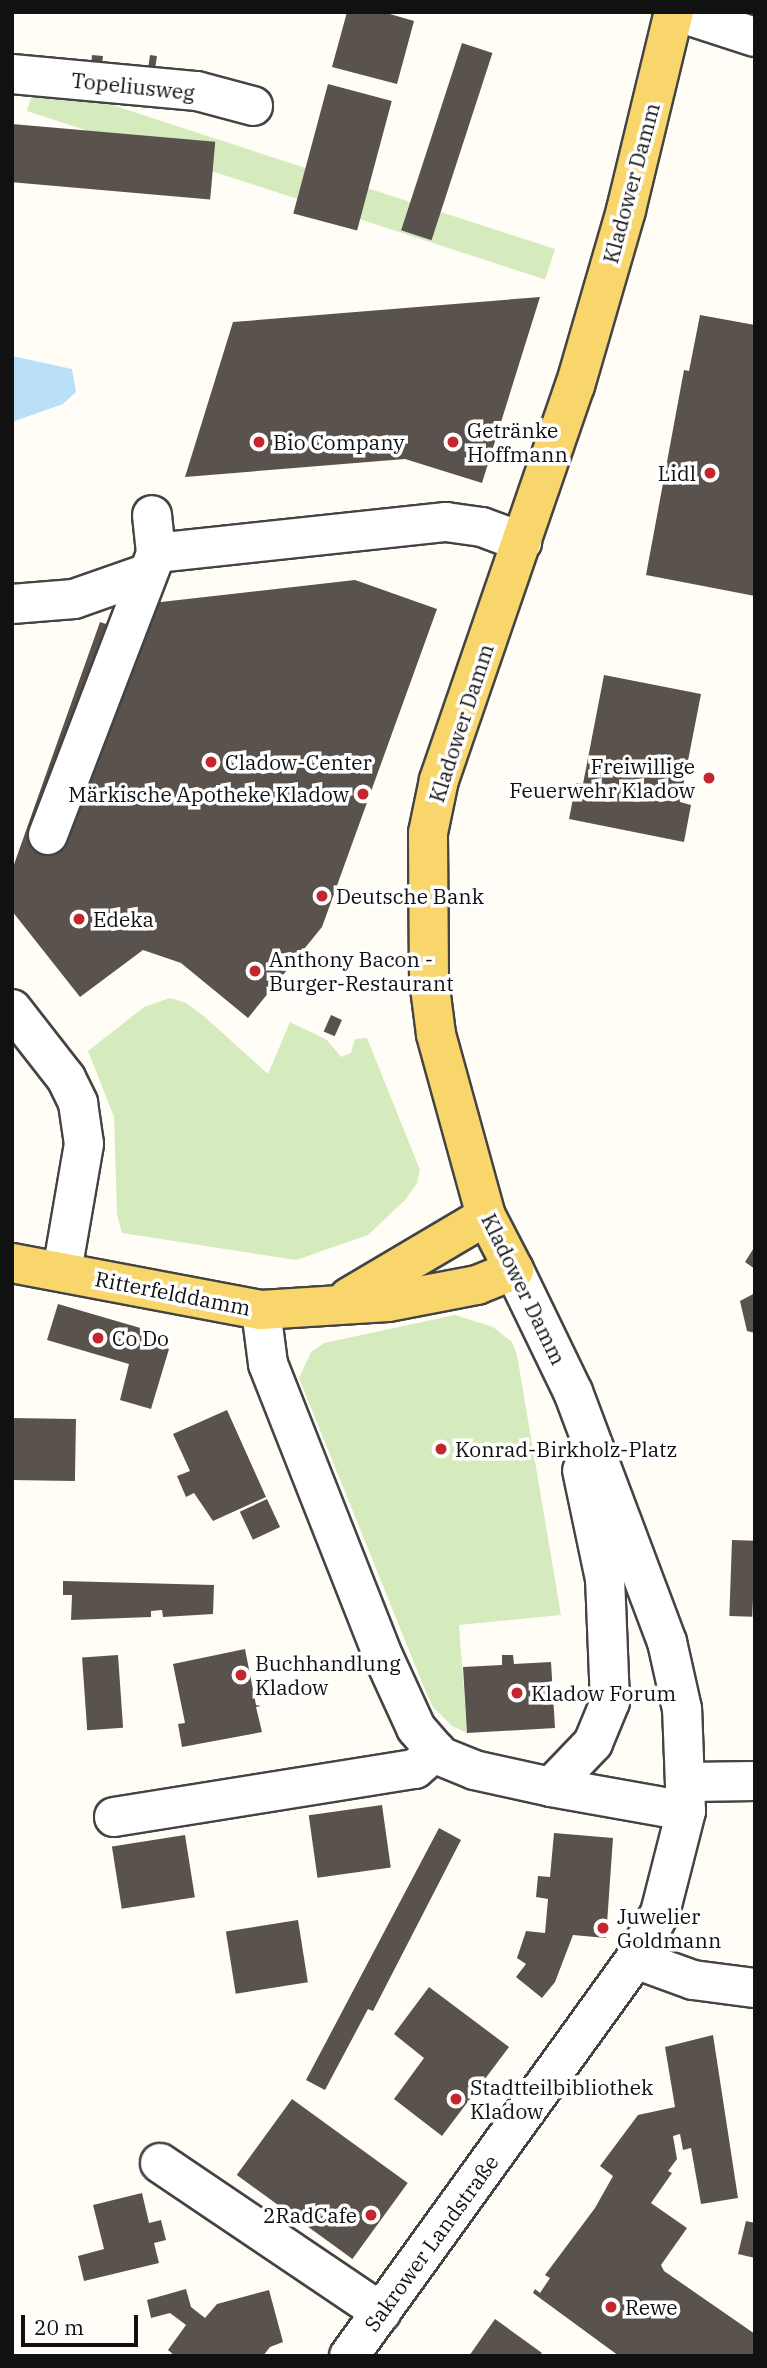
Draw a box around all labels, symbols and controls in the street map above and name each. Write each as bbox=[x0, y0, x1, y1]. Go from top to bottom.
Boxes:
street label: Topeliusweg bbox=[70, 67, 196, 105]
street label: Kladower Damm bbox=[597, 100, 665, 266]
place label: Getränke Hoffmann bbox=[467, 417, 568, 467]
place label: Bio Company bbox=[273, 429, 405, 455]
marker: Bio Company bbox=[251, 434, 267, 450]
marker: Getränke Hoffmann bbox=[445, 434, 461, 450]
place label: Lidl bbox=[658, 460, 696, 486]
marker: Lidl bbox=[702, 465, 718, 481]
street label: Kladower Damm bbox=[424, 641, 498, 805]
place label: Cladow-Center bbox=[225, 749, 372, 775]
place label: Freiwillige Feuerwehr Kladow bbox=[509, 753, 695, 803]
marker: Cladow-Center bbox=[203, 754, 219, 770]
marker: Freiwillige Feuerwehr Kladow bbox=[701, 770, 717, 786]
place label: Märkische Apotheke Kladow bbox=[68, 781, 349, 807]
marker: Märkische Apotheke Kladow bbox=[355, 786, 371, 802]
place label: Deutsche Bank bbox=[336, 883, 484, 909]
marker: Deutsche Bank bbox=[314, 888, 330, 904]
place label: Edeka bbox=[93, 906, 154, 932]
marker: Edeka bbox=[71, 911, 87, 927]
place label: Anthony Bacon - Burger-Restaurant bbox=[269, 946, 454, 996]
marker: Anthony Bacon - Burger-Restaurant bbox=[247, 963, 263, 979]
street label: Kladower Damm bbox=[477, 1209, 571, 1369]
street label: Ritterfelddamm bbox=[93, 1266, 253, 1320]
place label: Co Do bbox=[112, 1325, 169, 1351]
marker: Co Do bbox=[90, 1330, 106, 1346]
place label: Konrad-Birkholz-Platz bbox=[455, 1436, 677, 1462]
marker: Konrad-Birkholz-Platz bbox=[433, 1441, 449, 1457]
place label: Buchhandlung Kladow bbox=[255, 1650, 401, 1700]
marker: Buchhandlung Kladow bbox=[233, 1667, 249, 1683]
place label: Kladow Forum bbox=[531, 1680, 676, 1706]
marker: Kladow Forum bbox=[509, 1685, 525, 1701]
place label: Juwelier Goldmann bbox=[617, 1903, 721, 1953]
marker: Juwelier Goldmann bbox=[595, 1920, 611, 1936]
place label: Stadtteilbibliothek Kladow bbox=[470, 2074, 653, 2124]
marker: Stadtteilbibliothek Kladow bbox=[448, 2091, 464, 2107]
street label: Sakrower Landstraße bbox=[359, 2150, 503, 2336]
place label: 2RadCafe bbox=[263, 2202, 357, 2228]
marker: 2RadCafe bbox=[363, 2207, 379, 2223]
place label: Rewe bbox=[625, 2294, 677, 2320]
marker: Rewe bbox=[603, 2299, 619, 2315]
scale bar bbox=[24, 2302, 142, 2346]
text: 20 m bbox=[34, 2313, 84, 2341]

